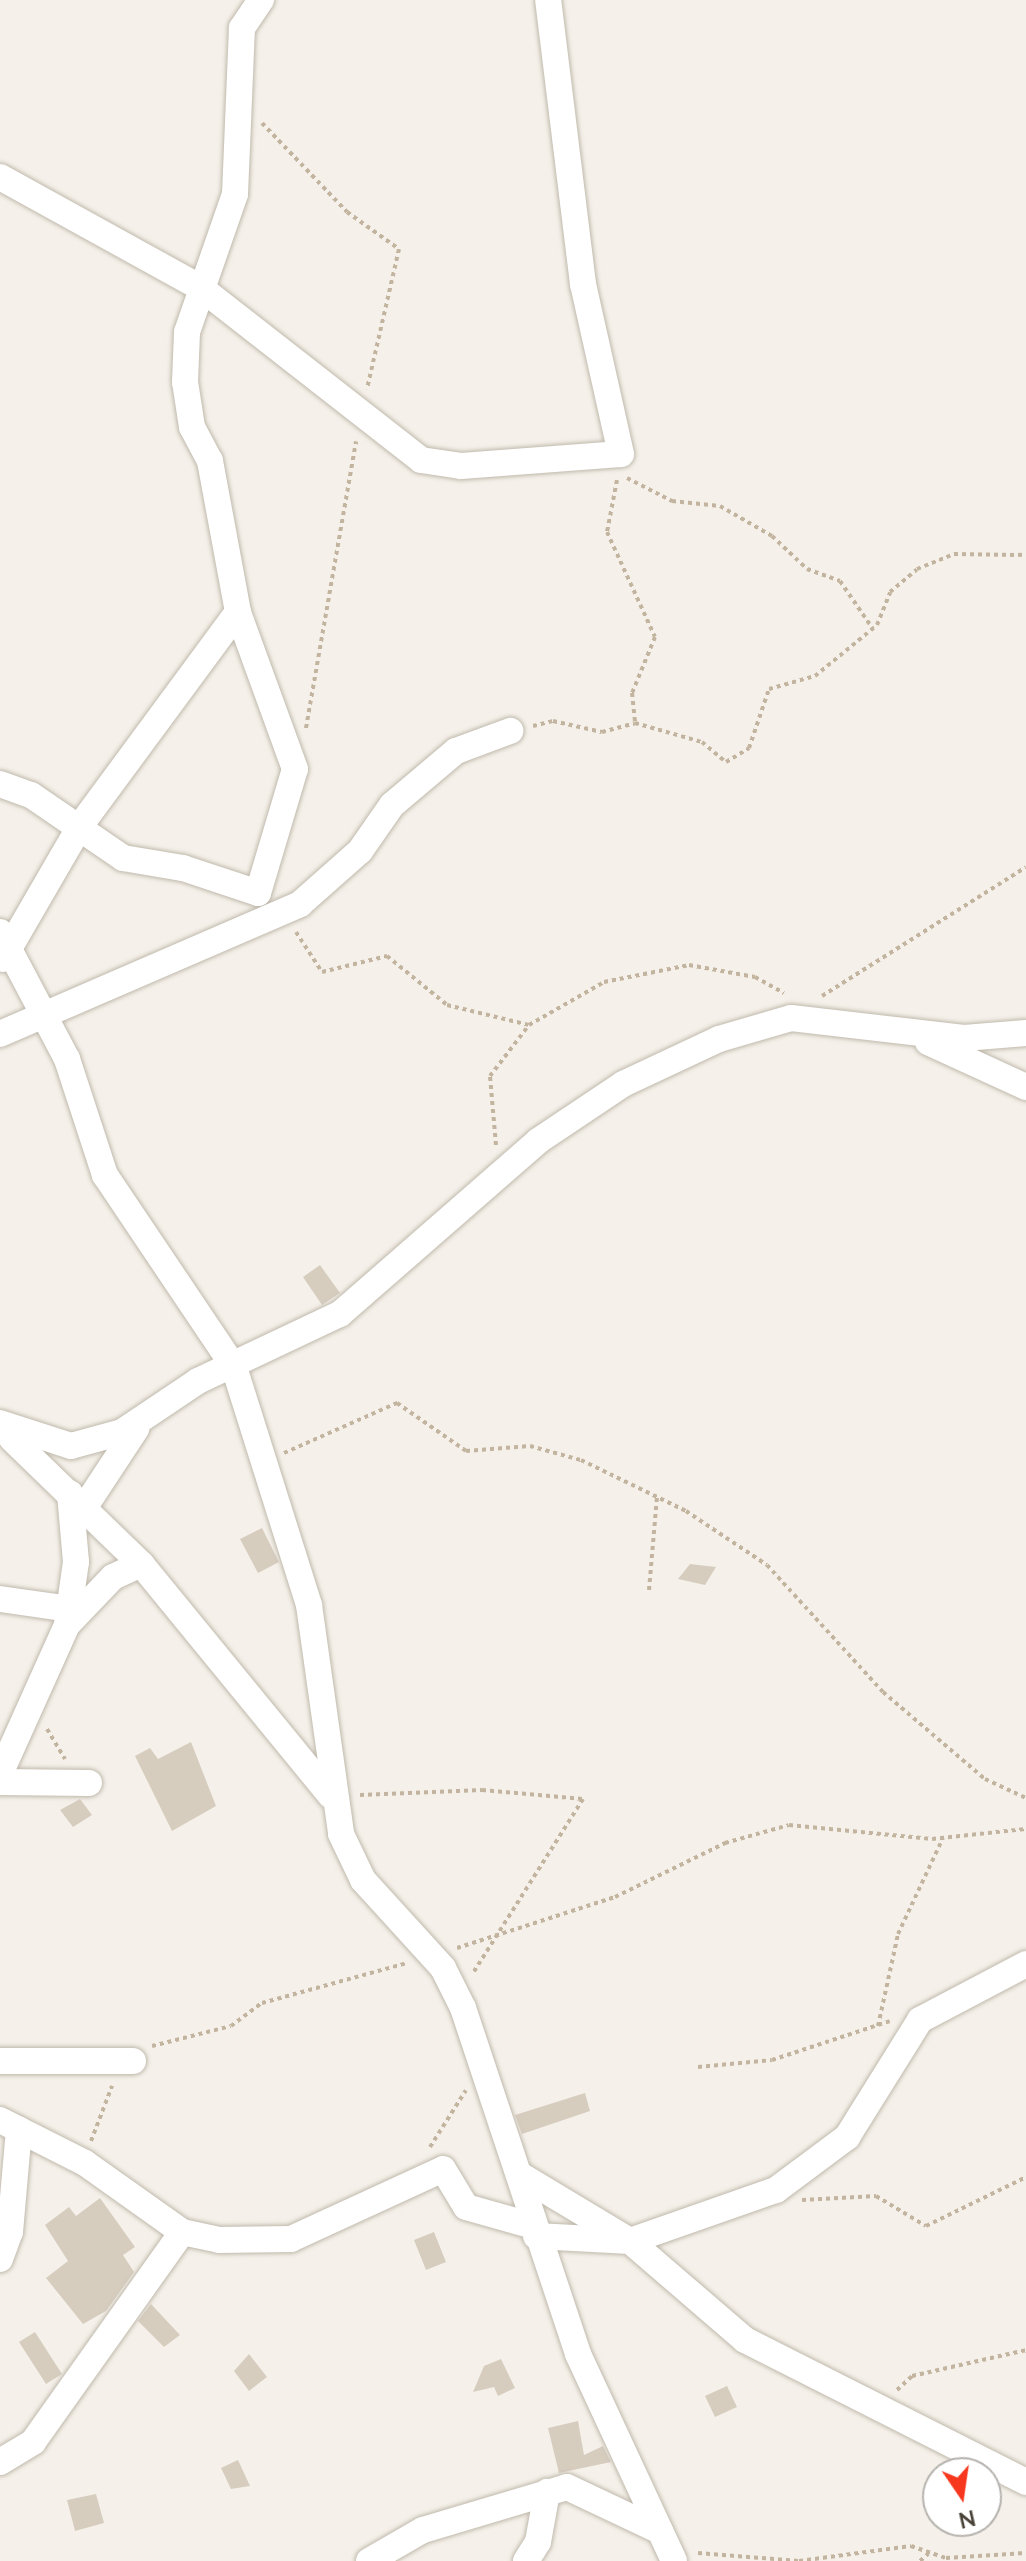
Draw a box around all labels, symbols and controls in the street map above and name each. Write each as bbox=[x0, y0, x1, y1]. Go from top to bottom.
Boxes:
north arrow bbox=[922, 2457, 1002, 2537]
text: N bbox=[956, 2502, 978, 2535]

